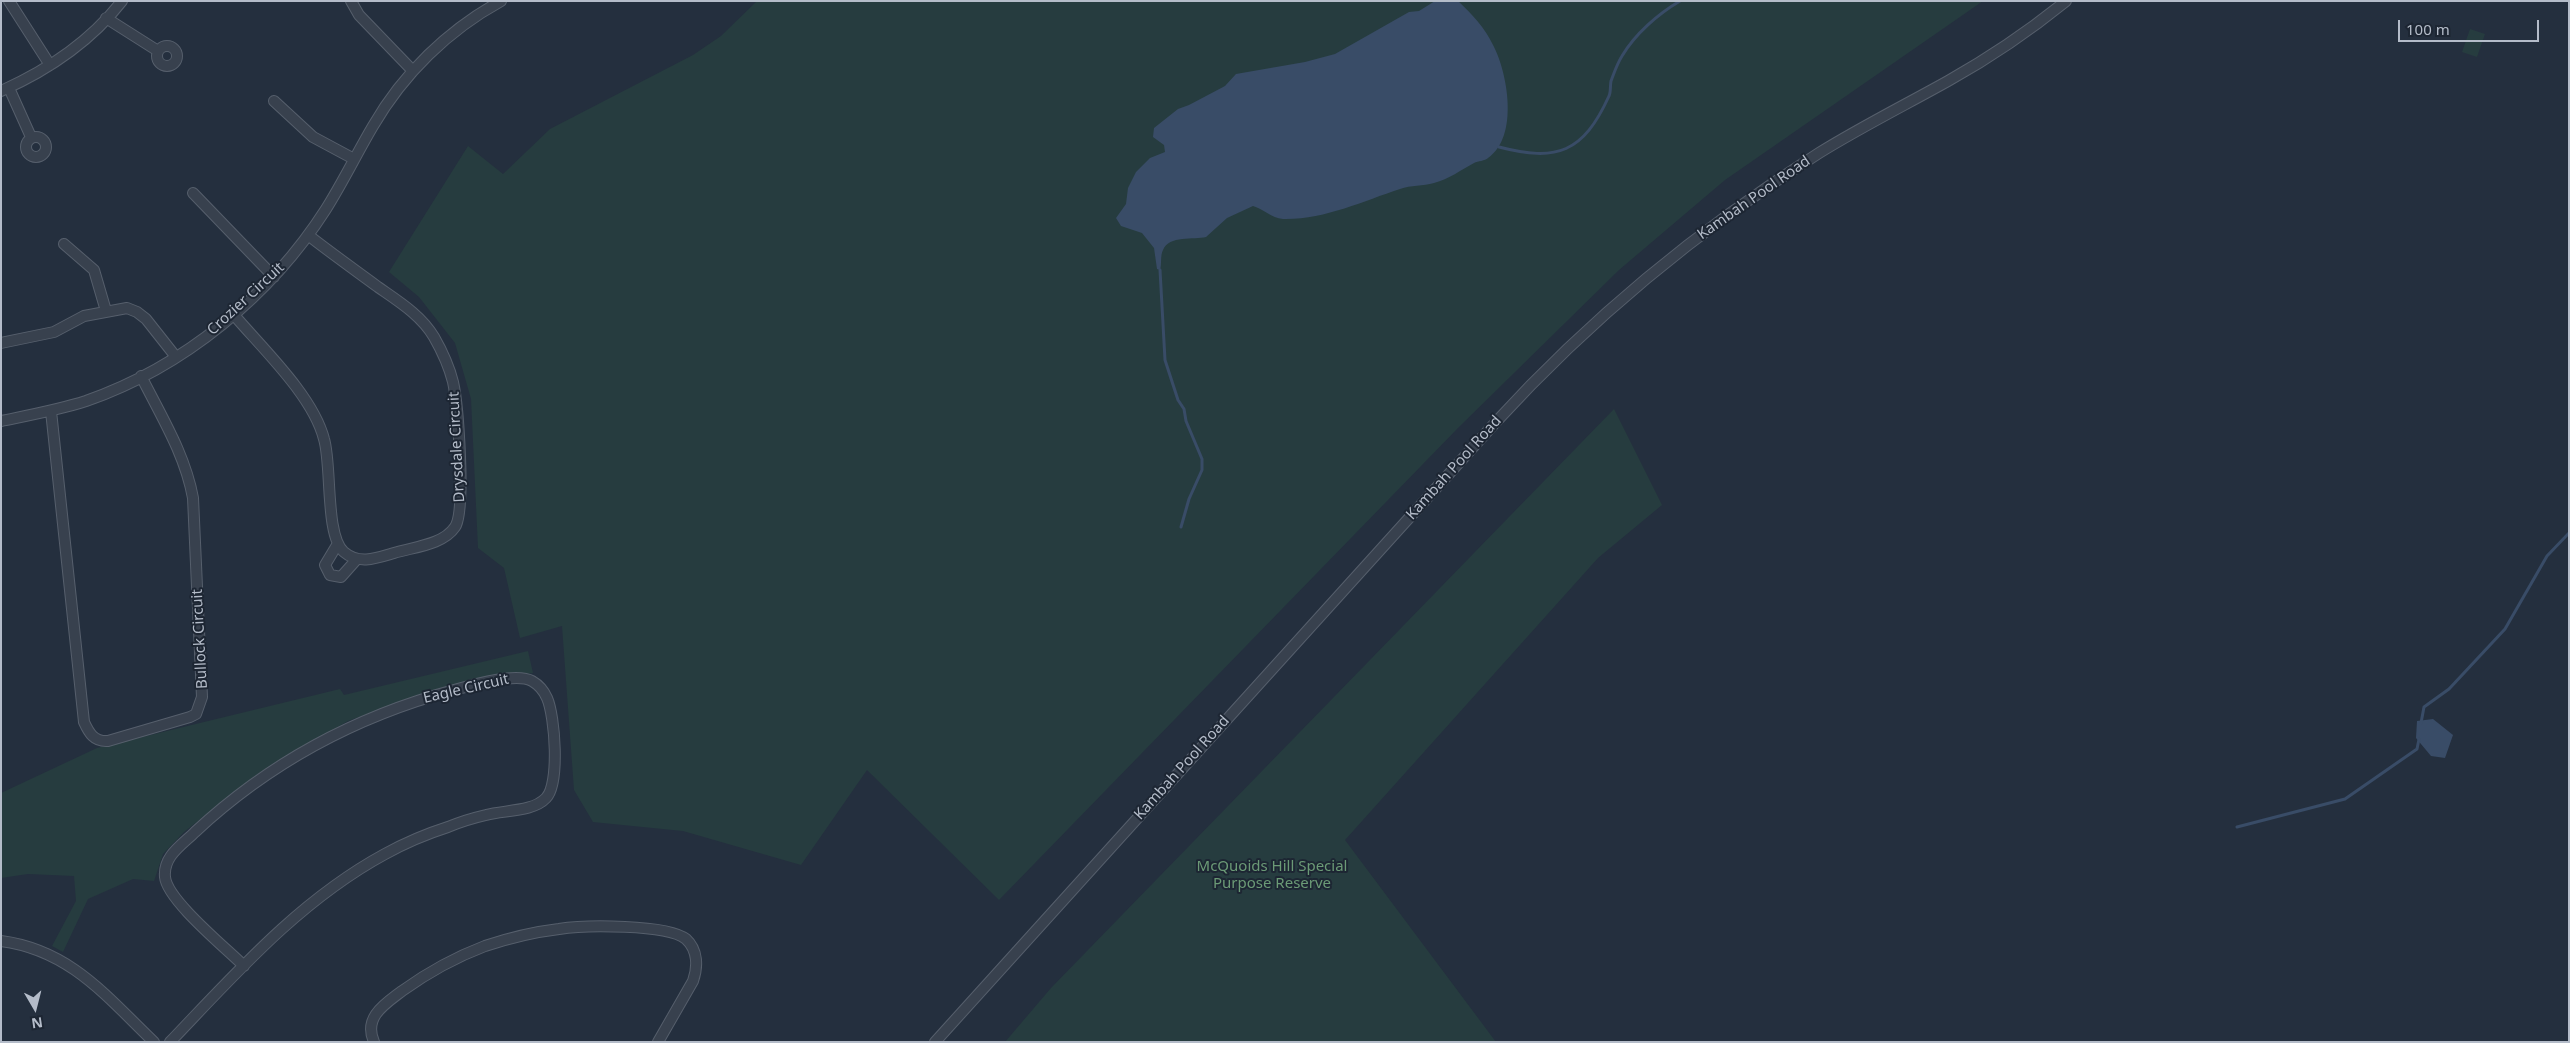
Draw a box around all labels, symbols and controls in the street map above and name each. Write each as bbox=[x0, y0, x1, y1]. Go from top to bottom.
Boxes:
scale bar bbox=[2400, 10, 2541, 42]
text: 100 m bbox=[2406, 19, 2450, 39]
street label: Kambah Pool Road bbox=[1694, 152, 1814, 244]
street label: Crozier Circuit bbox=[204, 259, 288, 339]
street label: Drysdale Circuit bbox=[445, 391, 469, 503]
street label: Kambah Pool Road bbox=[1403, 412, 1505, 524]
street label: Bullock Circuit bbox=[188, 589, 212, 689]
street label: Eagle Circuit bbox=[421, 670, 511, 708]
street label: Kambah Pool Road bbox=[1131, 712, 1233, 824]
park label: McQuoids Hill Special Purpose Reserve bbox=[1197, 858, 1347, 893]
north arrow bbox=[10, 983, 60, 1033]
text: N bbox=[30, 1013, 44, 1034]

